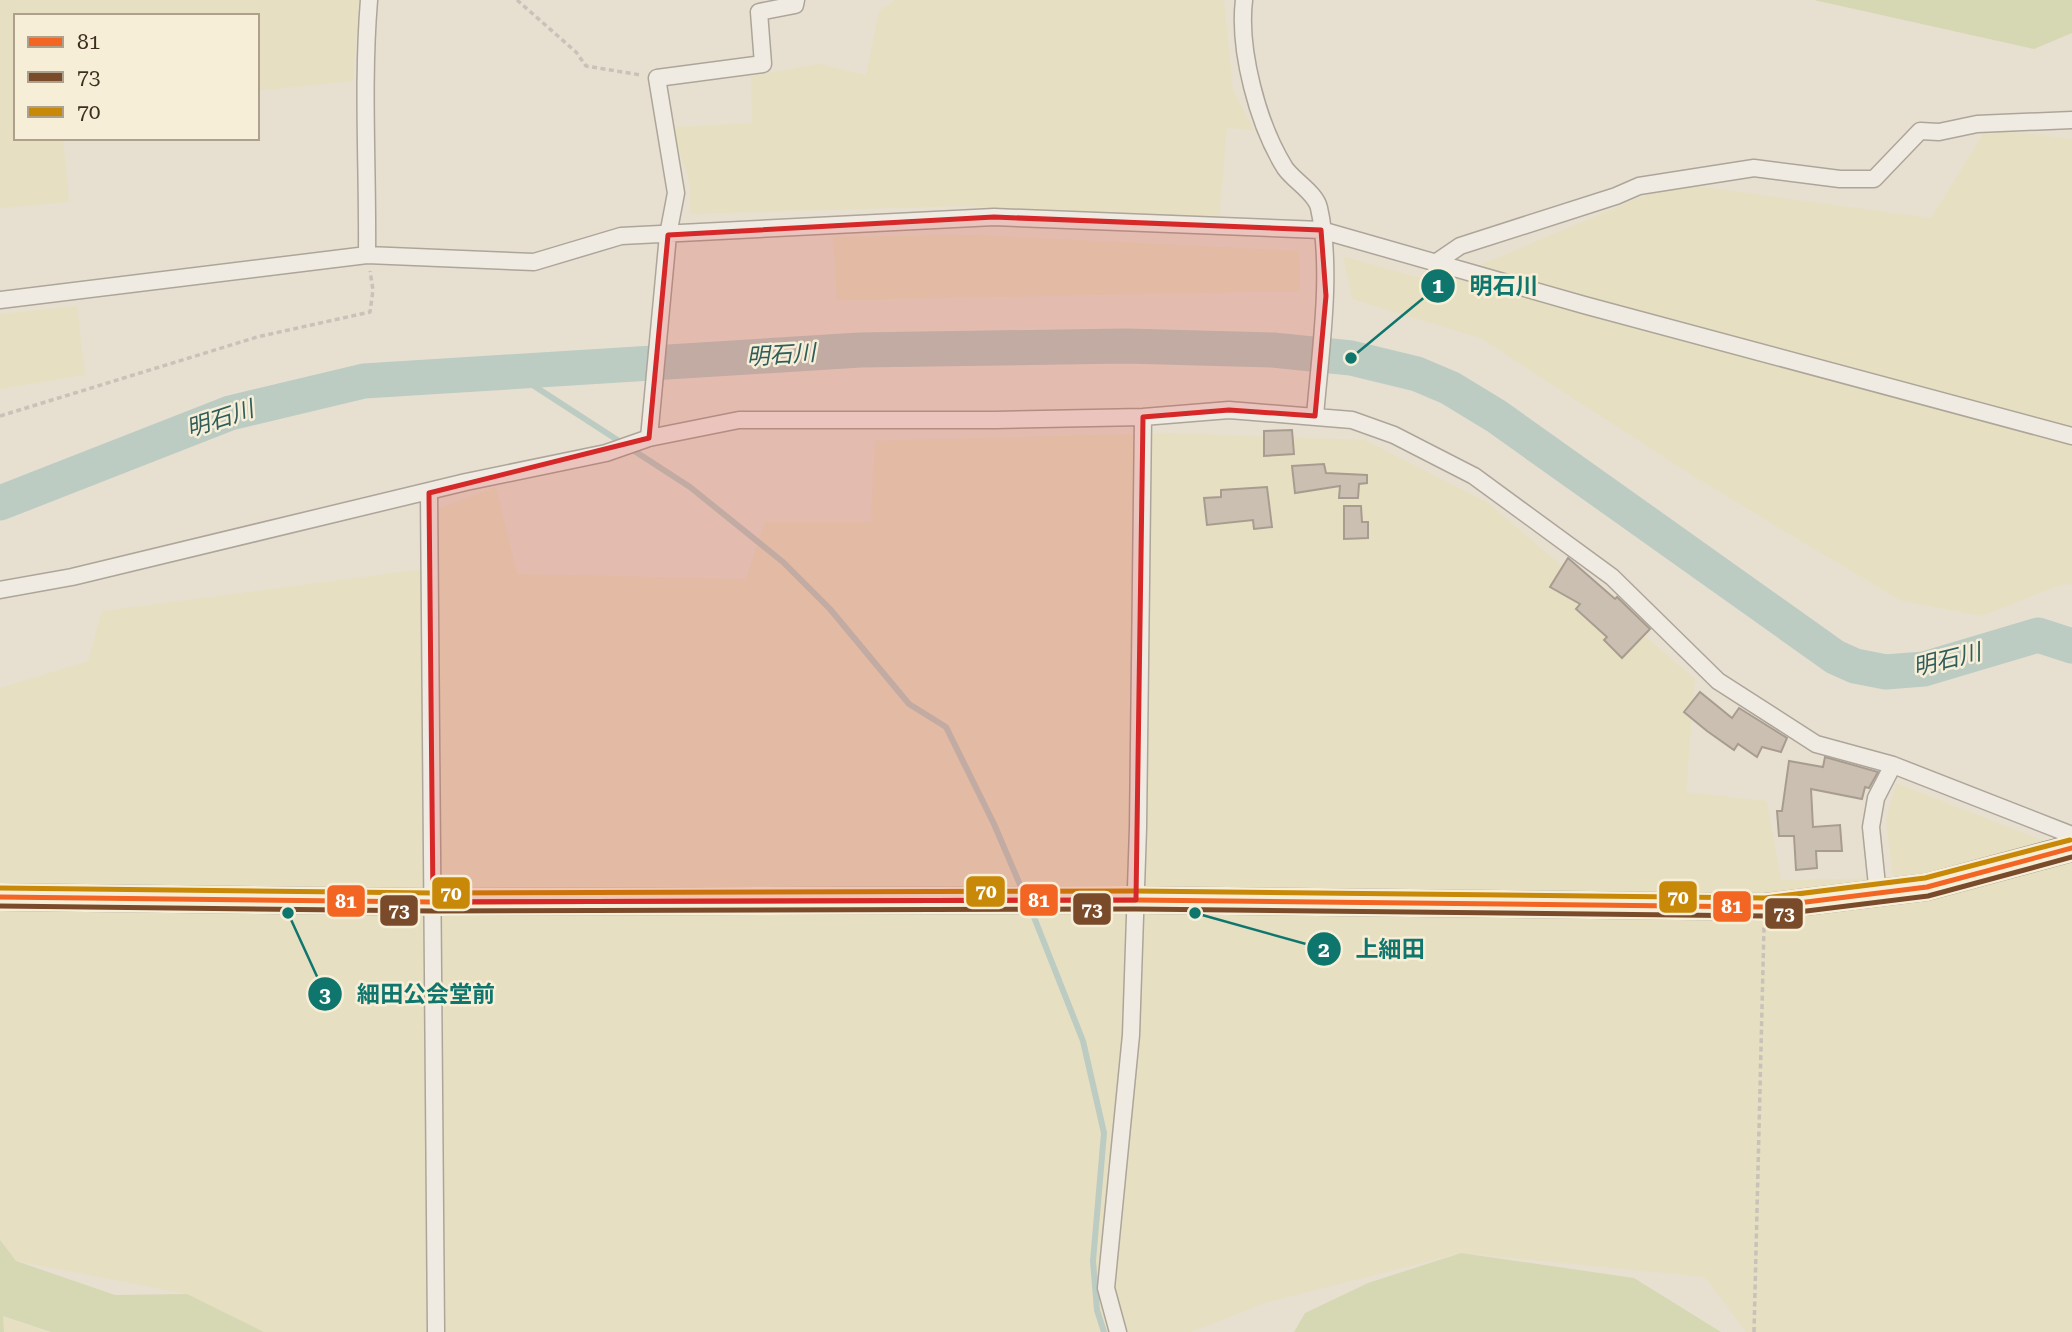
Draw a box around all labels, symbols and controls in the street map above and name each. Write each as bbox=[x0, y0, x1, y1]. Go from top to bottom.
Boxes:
legend bbox=[14, 14, 259, 140]
text: 81 bbox=[77, 30, 101, 54]
text: 73 bbox=[77, 65, 101, 89]
text: 70 bbox=[77, 100, 101, 124]
callout: 明石川 bbox=[1421, 264, 1553, 308]
text: 明石川 bbox=[1470, 273, 1539, 300]
text: 1 bbox=[1432, 274, 1444, 298]
water label: 明石川 bbox=[746, 339, 819, 371]
water label: 明石川 bbox=[183, 395, 260, 443]
water label: 明石川 bbox=[1910, 638, 1987, 681]
line badge: 70 bbox=[965, 875, 1006, 908]
line badge: 70 bbox=[431, 876, 471, 910]
text: 70 bbox=[975, 880, 997, 903]
line badge: 70 bbox=[1658, 880, 1698, 914]
text: 70 bbox=[440, 882, 462, 905]
line badge: 81 bbox=[1019, 883, 1059, 917]
line badge: 81 bbox=[326, 884, 366, 918]
text: 70 bbox=[1667, 886, 1689, 909]
text: 81 bbox=[1028, 889, 1050, 912]
text: 81 bbox=[335, 890, 357, 913]
line badge: 81 bbox=[1712, 890, 1752, 923]
line badge: 73 bbox=[1072, 892, 1112, 926]
line badge: 73 bbox=[379, 894, 419, 927]
text: 81 bbox=[1721, 895, 1743, 918]
line badge: 73 bbox=[1764, 897, 1804, 930]
text: 73 bbox=[1081, 898, 1103, 921]
text: 73 bbox=[388, 899, 410, 922]
text: 73 bbox=[1773, 902, 1795, 925]
callout: 上細田 bbox=[1306, 927, 1438, 971]
text: 上細田 bbox=[1356, 936, 1425, 963]
text: 2 bbox=[1318, 938, 1330, 962]
callout: 細田公会堂前 bbox=[308, 972, 509, 1016]
text: 細田公会堂前 bbox=[357, 981, 495, 1008]
text: 3 bbox=[319, 983, 331, 1007]

